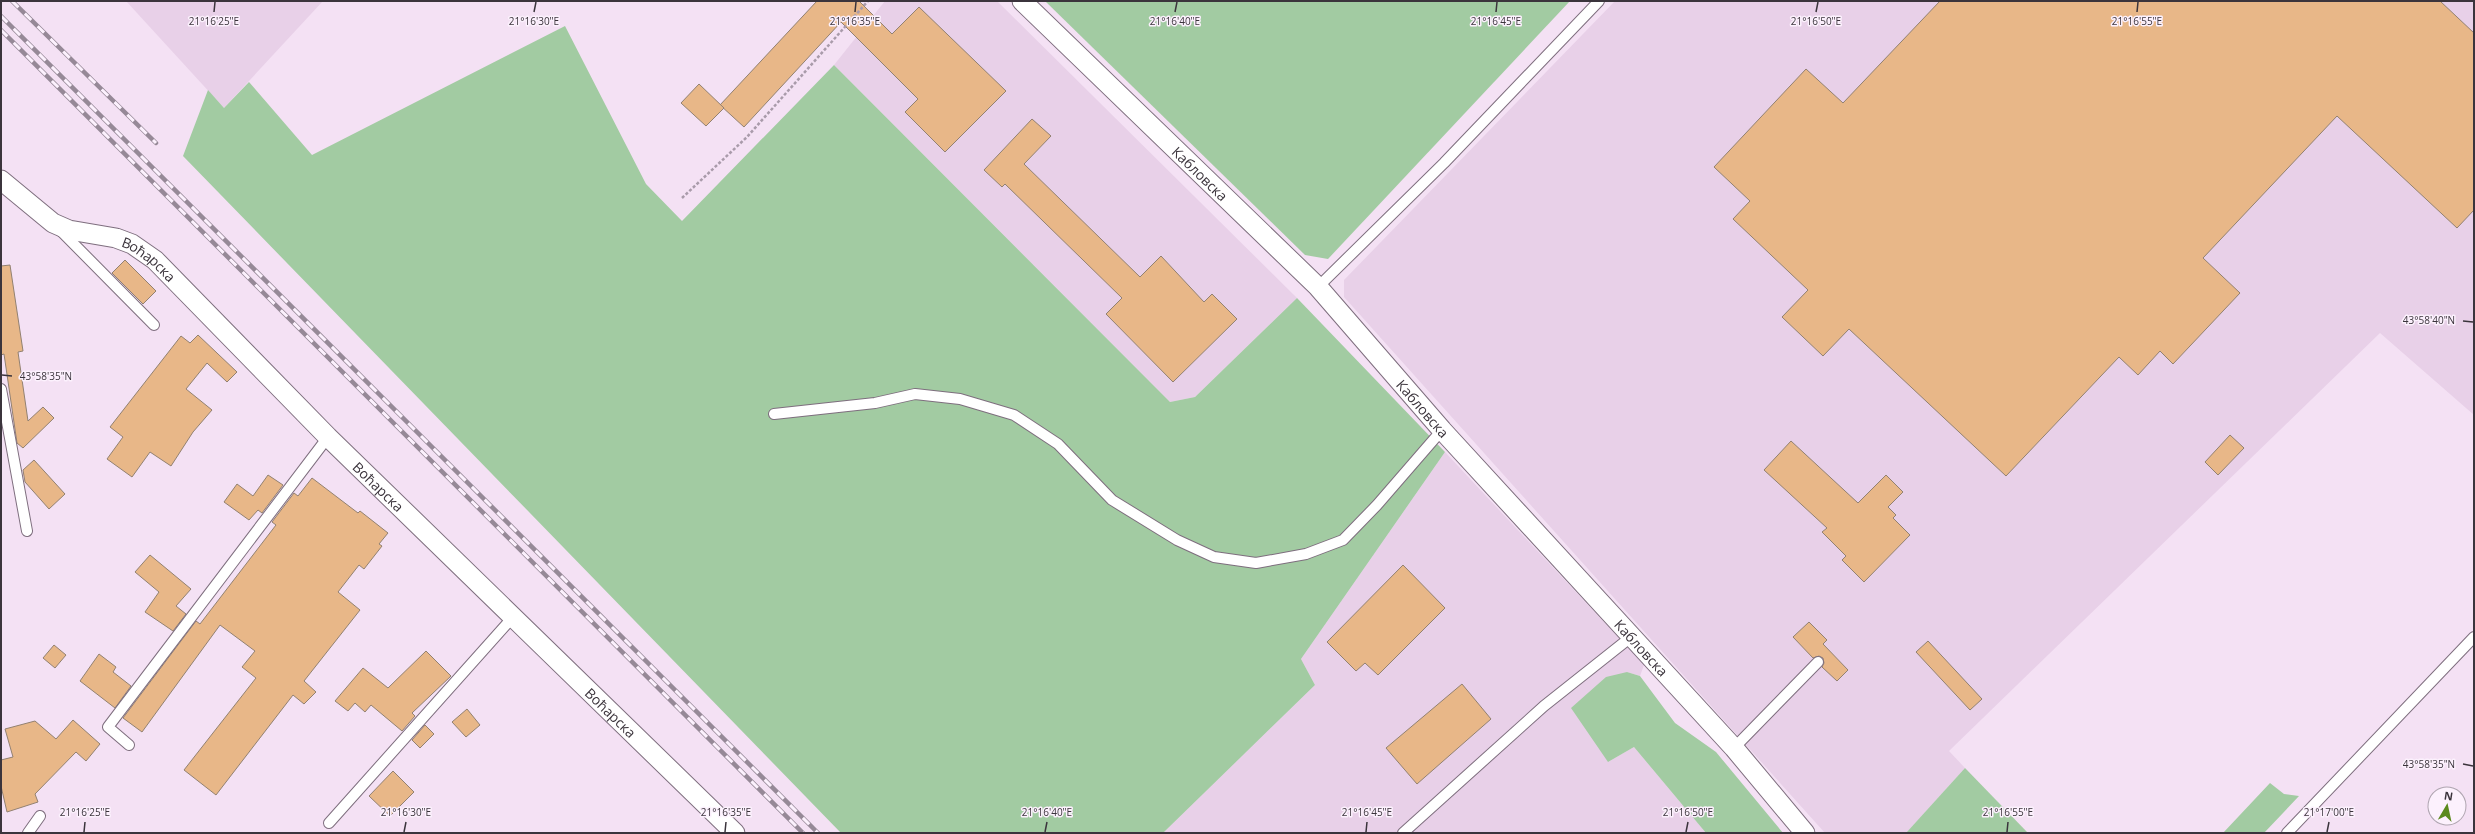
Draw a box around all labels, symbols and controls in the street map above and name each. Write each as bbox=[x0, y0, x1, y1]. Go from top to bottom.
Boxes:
text: 21°16'25"E bbox=[189, 14, 239, 28]
text: 21°16'30"E bbox=[509, 14, 559, 28]
text: 21°16'35"E bbox=[830, 14, 880, 28]
text: 21°16'40"E bbox=[1150, 14, 1200, 28]
text: 21°16'45"E bbox=[1471, 14, 1521, 28]
text: 21°16'50"E bbox=[1791, 14, 1841, 28]
text: 21°16'55"E bbox=[2112, 14, 2162, 28]
street label: Кабловска bbox=[1168, 142, 1232, 205]
street label: Воћарска bbox=[120, 232, 180, 285]
text: 43°58'40"N bbox=[2403, 313, 2455, 327]
text: 43°58'35"N bbox=[20, 369, 72, 383]
street label: Кабловска bbox=[1393, 375, 1453, 441]
street label: Воћарска bbox=[349, 457, 408, 516]
street label: Кабловска bbox=[1611, 615, 1673, 680]
street label: Воћарска bbox=[581, 683, 641, 741]
text: 43°58'35"N bbox=[2403, 757, 2455, 771]
north arrow bbox=[2427, 786, 2467, 826]
text: N bbox=[2443, 788, 2454, 804]
text: 21°16'25"E bbox=[60, 805, 110, 819]
text: 21°16'30"E bbox=[381, 805, 431, 819]
text: 21°16'35"E bbox=[701, 805, 751, 819]
text: 21°16'40"E bbox=[1022, 805, 1072, 819]
text: 21°16'45"E bbox=[1342, 805, 1392, 819]
text: 21°16'50"E bbox=[1663, 805, 1713, 819]
text: 21°16'55"E bbox=[1983, 805, 2033, 819]
text: 21°17'00"E bbox=[2304, 805, 2354, 819]

